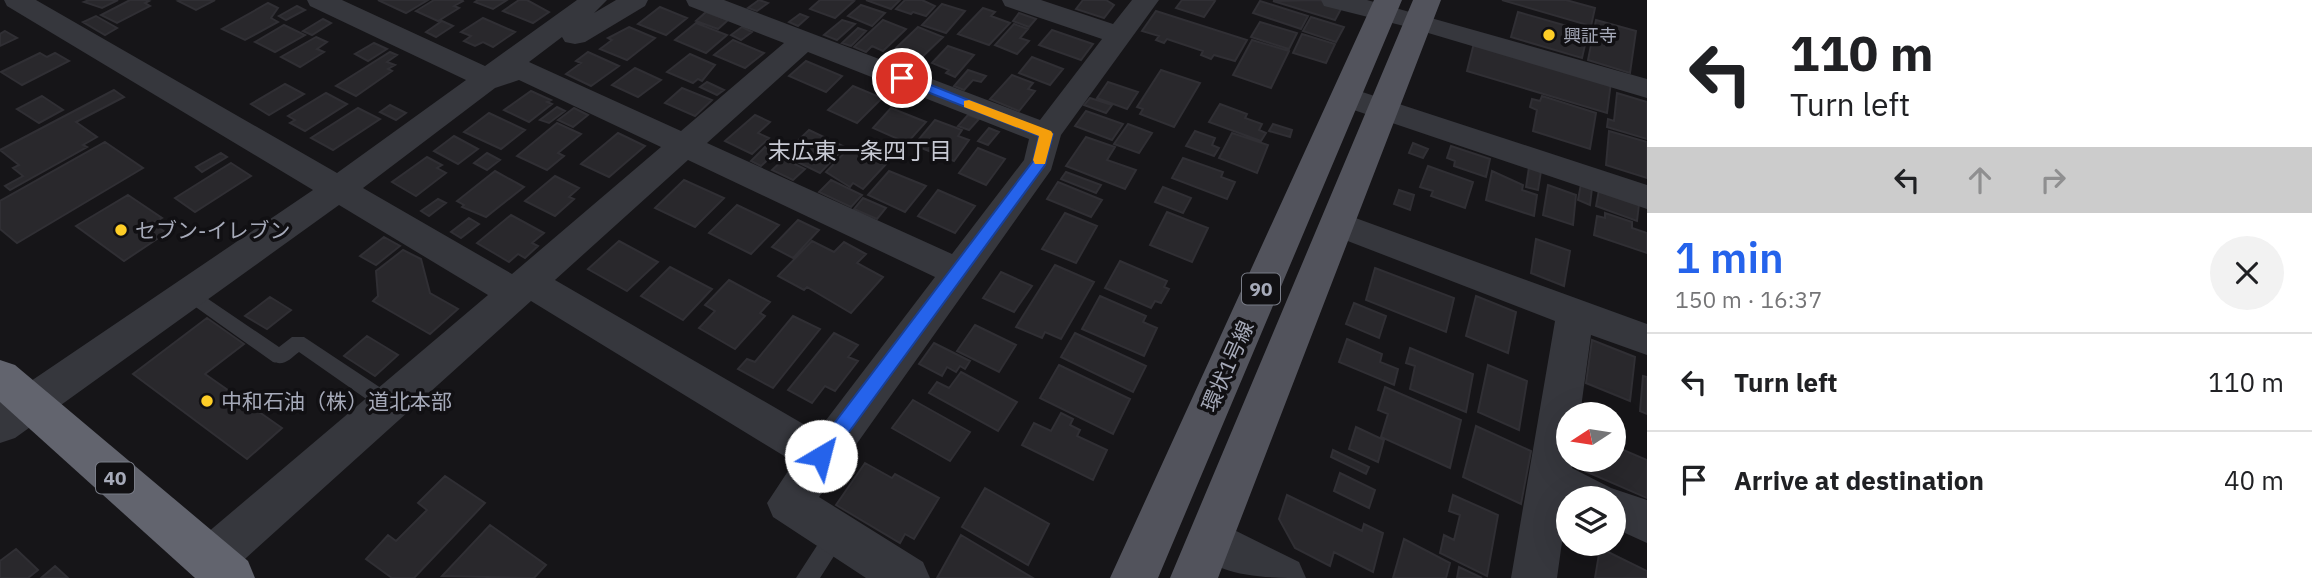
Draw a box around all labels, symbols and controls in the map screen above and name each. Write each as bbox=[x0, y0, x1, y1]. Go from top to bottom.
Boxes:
text: 110 m bbox=[1790, 21, 1934, 84]
place label: 興証寺 bbox=[1563, 24, 1617, 47]
marker: 興証寺 bbox=[1541, 27, 1557, 43]
icon: left bbox=[1675, 28, 1766, 119]
pin bbox=[872, 48, 932, 108]
icon: arrive bbox=[883, 59, 921, 97]
text: Turn left bbox=[1790, 83, 1910, 125]
district label: 末広東一条四丁目 bbox=[768, 135, 952, 165]
icon: left bbox=[1888, 161, 1926, 199]
icon: ahead bbox=[1961, 161, 1999, 199]
icon: right bbox=[2034, 161, 2072, 199]
place label: セブン-イレブン bbox=[135, 216, 290, 244]
marker: セブン-イレブン bbox=[113, 222, 129, 238]
text: 1 min bbox=[1675, 230, 1784, 285]
button: close bbox=[2210, 236, 2284, 310]
road number: 90 bbox=[1242, 274, 1280, 304]
text: 150 m · 16:37 bbox=[1675, 284, 1822, 314]
street label: 環状1号線 bbox=[1195, 316, 1259, 416]
icon: left bbox=[1675, 363, 1713, 401]
text: Turn left bbox=[1734, 365, 1837, 399]
text: 110 m bbox=[2208, 365, 2284, 399]
place label: 中和石油（株）道北本部 bbox=[221, 387, 452, 415]
marker: 中和石油（株）道北本部 bbox=[199, 393, 215, 409]
north arrow bbox=[1556, 402, 1626, 472]
map controls bbox=[1556, 402, 1626, 556]
position arrow bbox=[784, 419, 858, 493]
icon: arrive bbox=[1675, 461, 1713, 499]
road number: 40 bbox=[96, 463, 134, 494]
text: Arrive at destination bbox=[1734, 463, 1984, 497]
text: 40 m bbox=[2224, 463, 2284, 497]
button: layers bbox=[1556, 486, 1626, 556]

